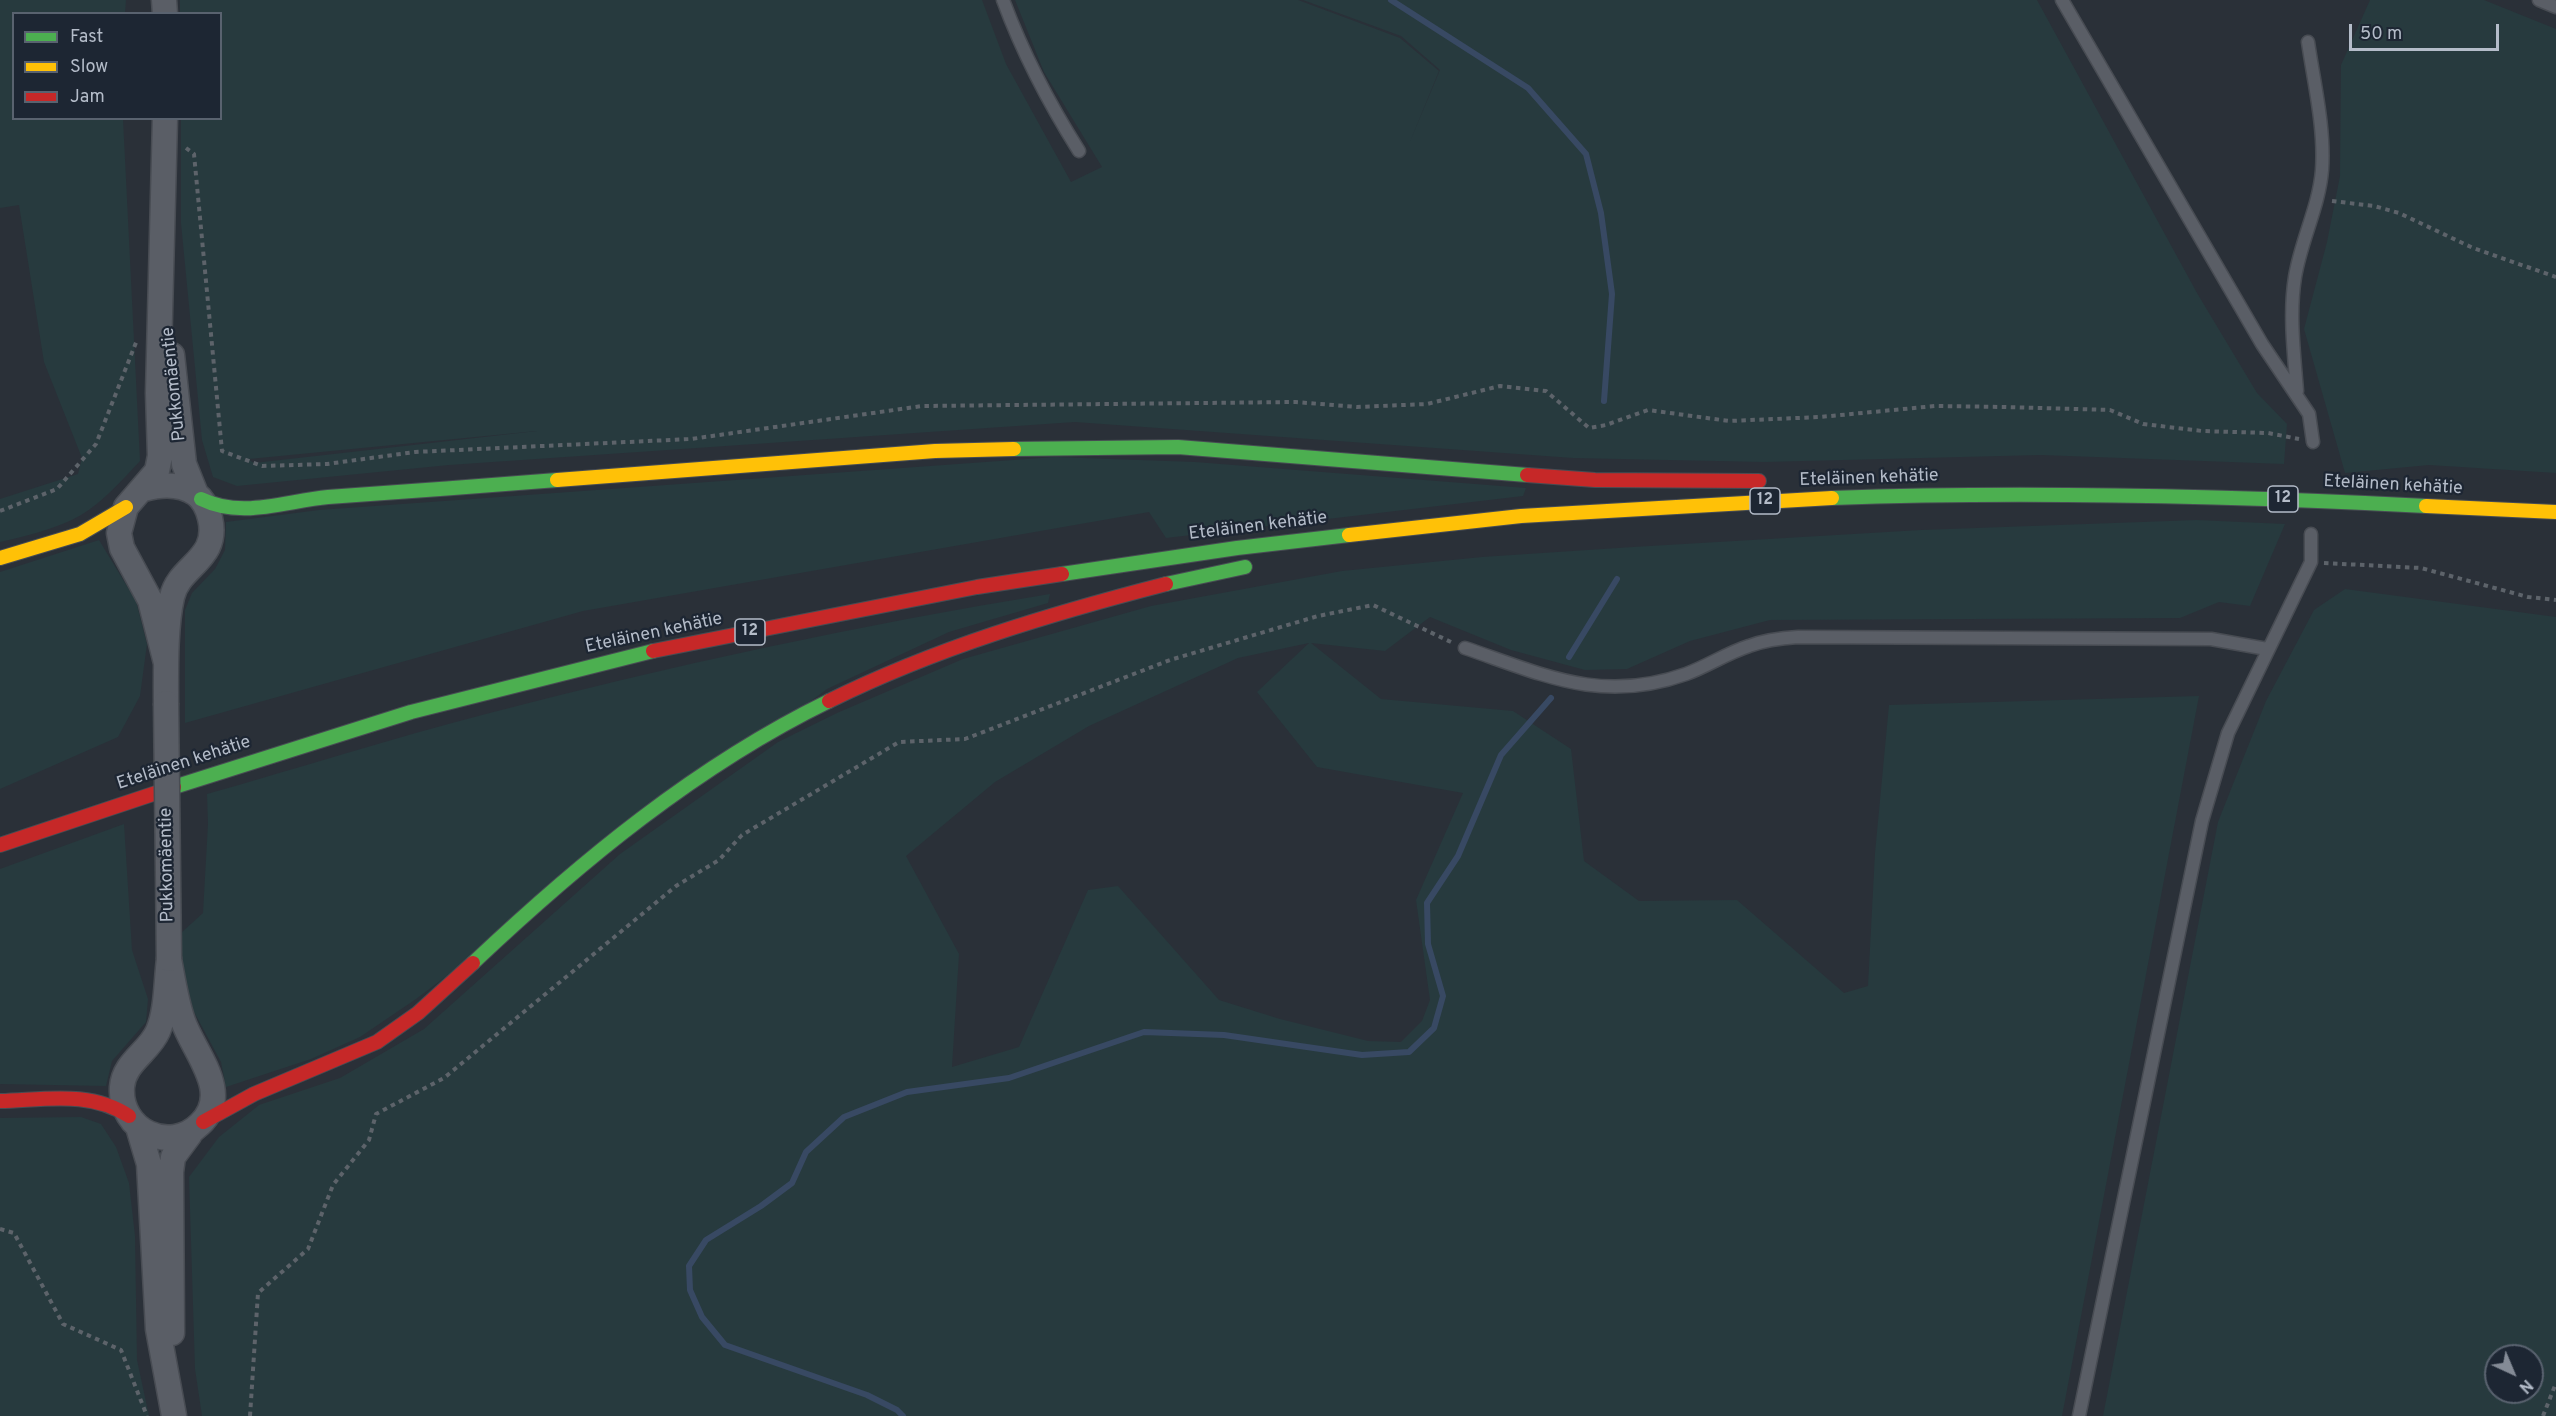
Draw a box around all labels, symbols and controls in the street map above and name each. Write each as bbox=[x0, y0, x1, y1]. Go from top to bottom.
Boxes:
legend bbox=[12, 12, 222, 120]
scale bar bbox=[2352, 12, 2502, 50]
text: 50 m bbox=[2360, 23, 2402, 46]
text: Fast bbox=[70, 26, 103, 49]
text: Slow bbox=[70, 56, 108, 79]
text: Jam bbox=[70, 86, 105, 109]
street label: Pukkomäentie bbox=[158, 326, 192, 442]
street label: Eteläinen kehätie bbox=[1799, 466, 1939, 492]
street label: Eteläinen kehätie bbox=[2323, 472, 2463, 500]
road number: 12 bbox=[2268, 486, 2298, 512]
road number: 12 bbox=[1750, 488, 1780, 514]
street label: Eteläinen kehätie bbox=[1188, 508, 1328, 546]
street label: Eteläinen kehätie bbox=[584, 609, 724, 659]
road number: 12 bbox=[735, 619, 765, 645]
street label: Eteläinen kehätie bbox=[114, 732, 254, 796]
street label: Pukkomäentie bbox=[156, 807, 180, 923]
north arrow bbox=[2484, 1344, 2544, 1404]
text: N bbox=[2514, 1374, 2536, 1397]

